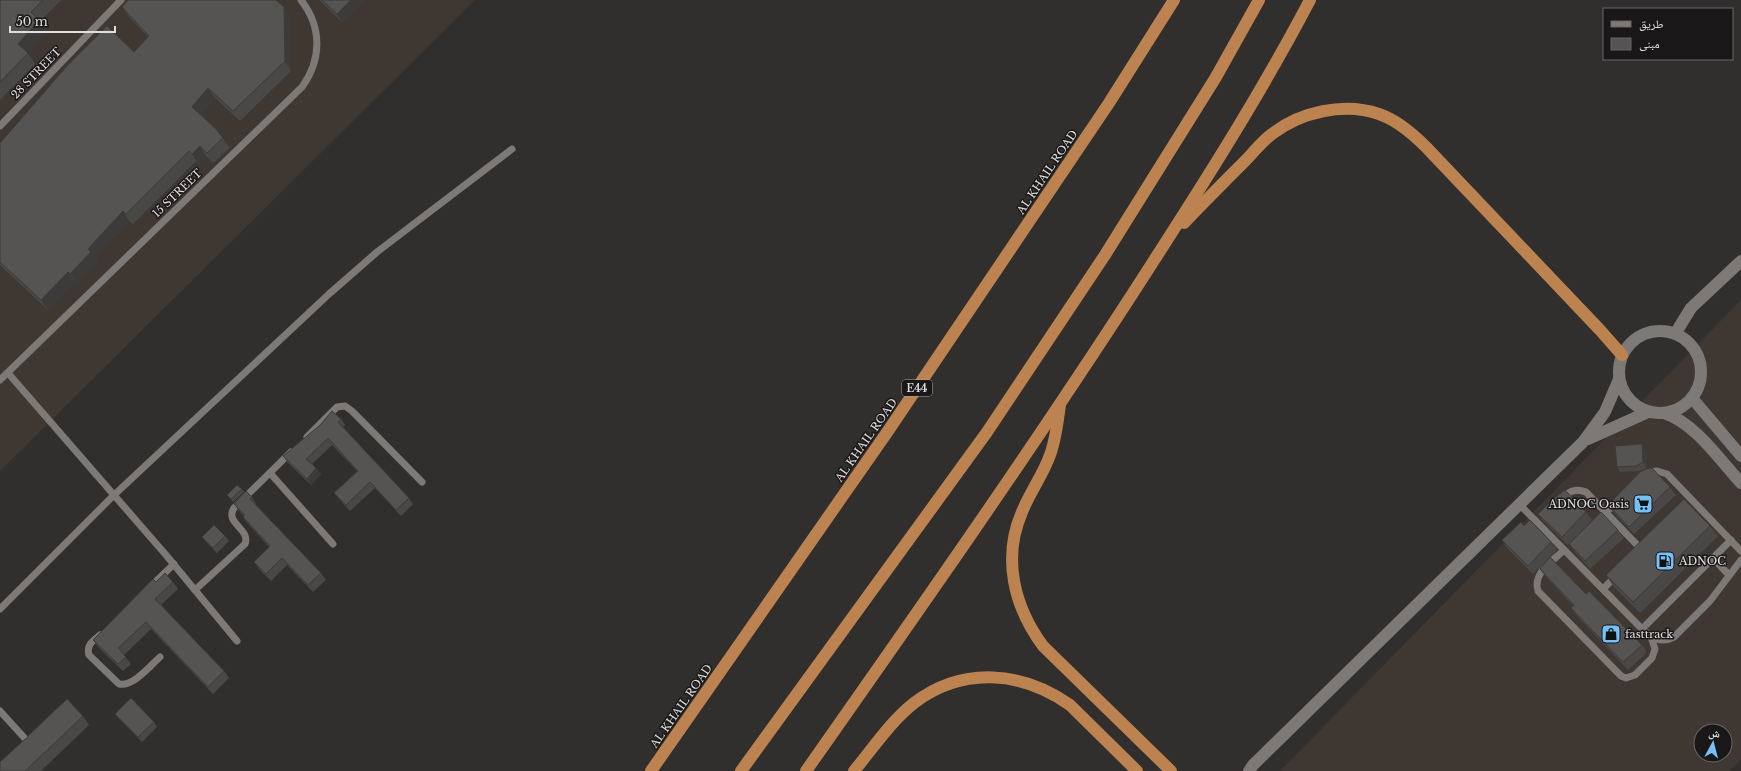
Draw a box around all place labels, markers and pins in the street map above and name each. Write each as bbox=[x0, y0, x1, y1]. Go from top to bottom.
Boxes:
supermarket icon: ADNOC Oasis bbox=[1632, 493, 1654, 515]
place label: ADNOC Oasis bbox=[1548, 497, 1629, 511]
fuel station icon: ADNOC bbox=[1654, 550, 1676, 572]
place label: ADNOC bbox=[1678, 554, 1726, 568]
shop icon: fasttrack bbox=[1600, 623, 1622, 645]
place label: fasttrack bbox=[1625, 627, 1673, 641]

